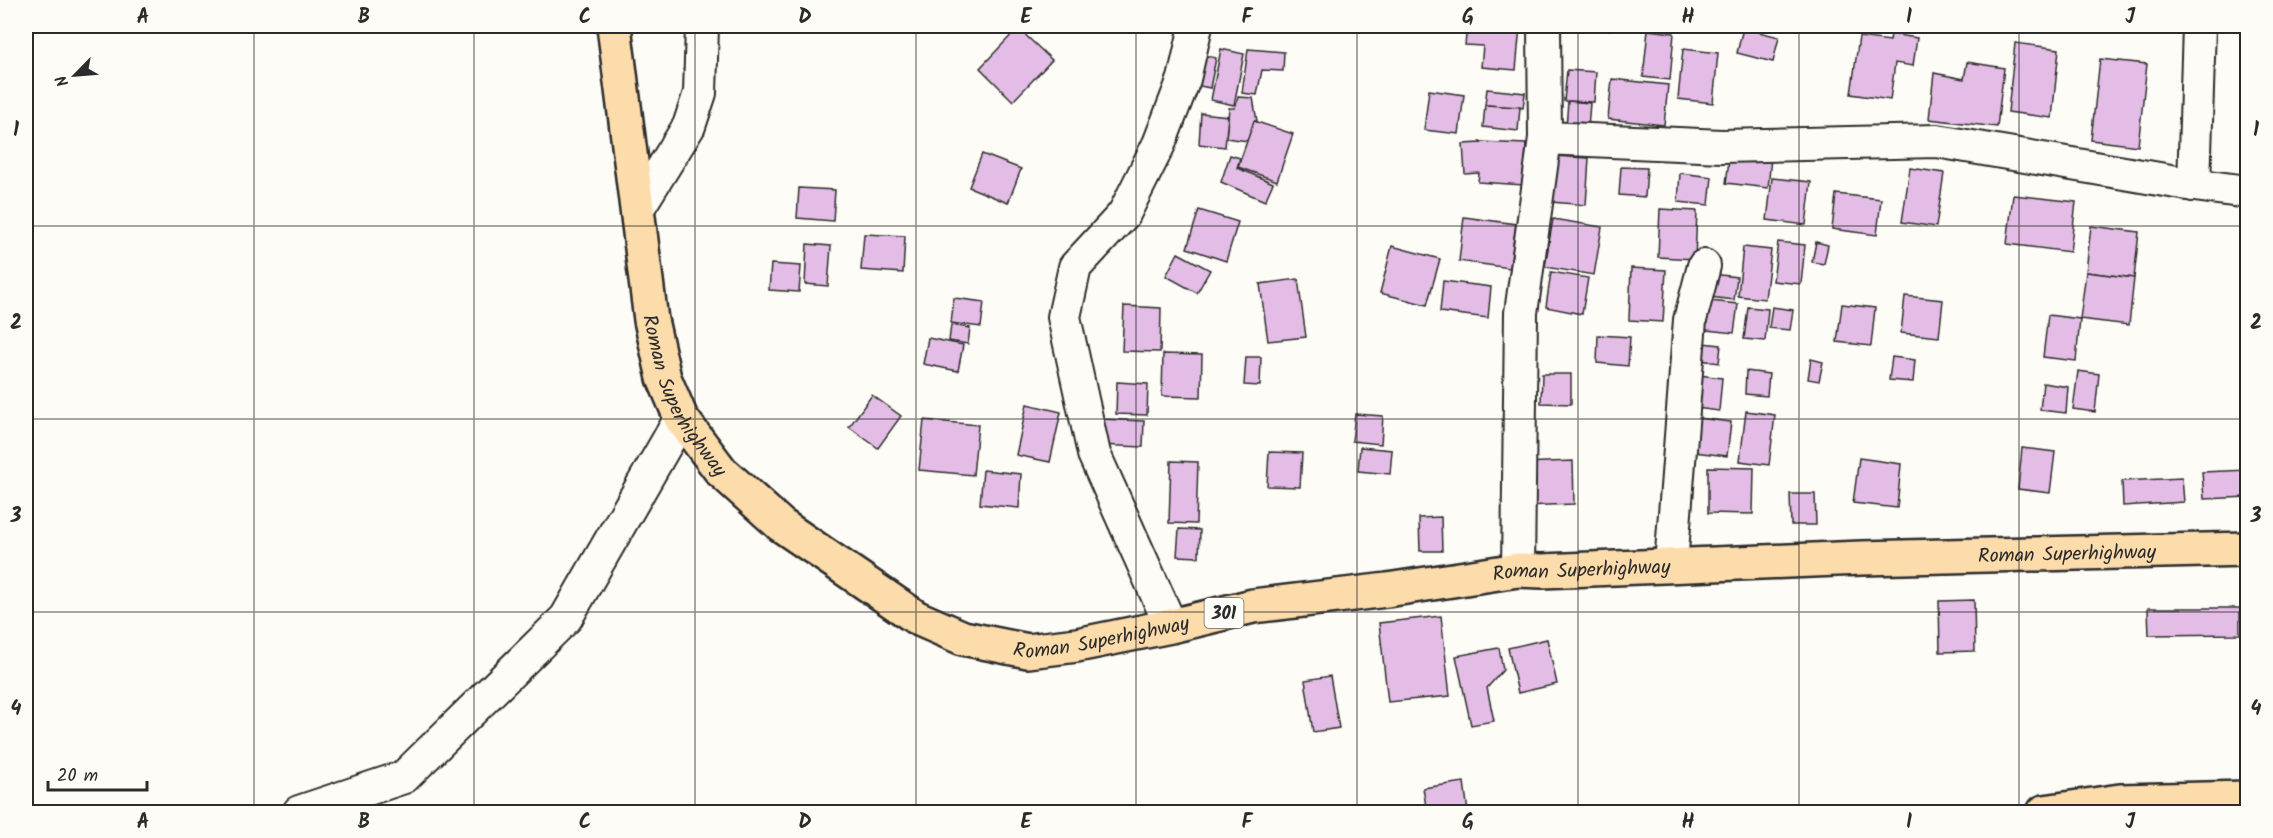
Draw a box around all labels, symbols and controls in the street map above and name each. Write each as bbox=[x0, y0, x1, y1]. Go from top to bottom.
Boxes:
text: A bbox=[137, 2, 149, 34]
text: B bbox=[358, 2, 370, 34]
text: C bbox=[579, 2, 591, 34]
text: D bbox=[798, 2, 812, 34]
text: E bbox=[1020, 2, 1032, 34]
text: F bbox=[1242, 2, 1254, 34]
text: G bbox=[1462, 2, 1474, 34]
text: H bbox=[1681, 2, 1695, 34]
text: I bbox=[1906, 2, 1912, 34]
text: J bbox=[2125, 2, 2136, 34]
north arrow bbox=[45, 45, 105, 105]
text: N bbox=[49, 71, 76, 91]
text: 1 bbox=[13, 115, 19, 147]
text: 1 bbox=[2253, 115, 2259, 147]
text: 2 bbox=[10, 308, 22, 340]
text: 2 bbox=[2250, 308, 2262, 340]
street label: Roman Superhighway bbox=[632, 312, 735, 485]
text: 3 bbox=[10, 501, 22, 533]
text: 3 bbox=[2250, 501, 2262, 533]
street label: Roman Superhighway bbox=[1978, 537, 2157, 573]
street label: Roman Superhighway bbox=[1490, 552, 1672, 592]
road number: 301 bbox=[1204, 598, 1244, 628]
street label: Roman Superhighway bbox=[1010, 608, 1194, 669]
text: 4 bbox=[11, 694, 22, 726]
text: 4 bbox=[2251, 694, 2262, 726]
scale bar bbox=[48, 754, 147, 792]
text: 20 m bbox=[57, 762, 98, 791]
text: A bbox=[137, 807, 149, 838]
text: B bbox=[358, 807, 370, 838]
text: C bbox=[579, 807, 591, 838]
text: D bbox=[798, 807, 812, 838]
text: E bbox=[1020, 807, 1032, 838]
text: F bbox=[1242, 807, 1254, 838]
text: G bbox=[1462, 807, 1474, 838]
text: H bbox=[1681, 807, 1695, 838]
text: I bbox=[1906, 807, 1912, 838]
text: J bbox=[2125, 807, 2136, 838]

